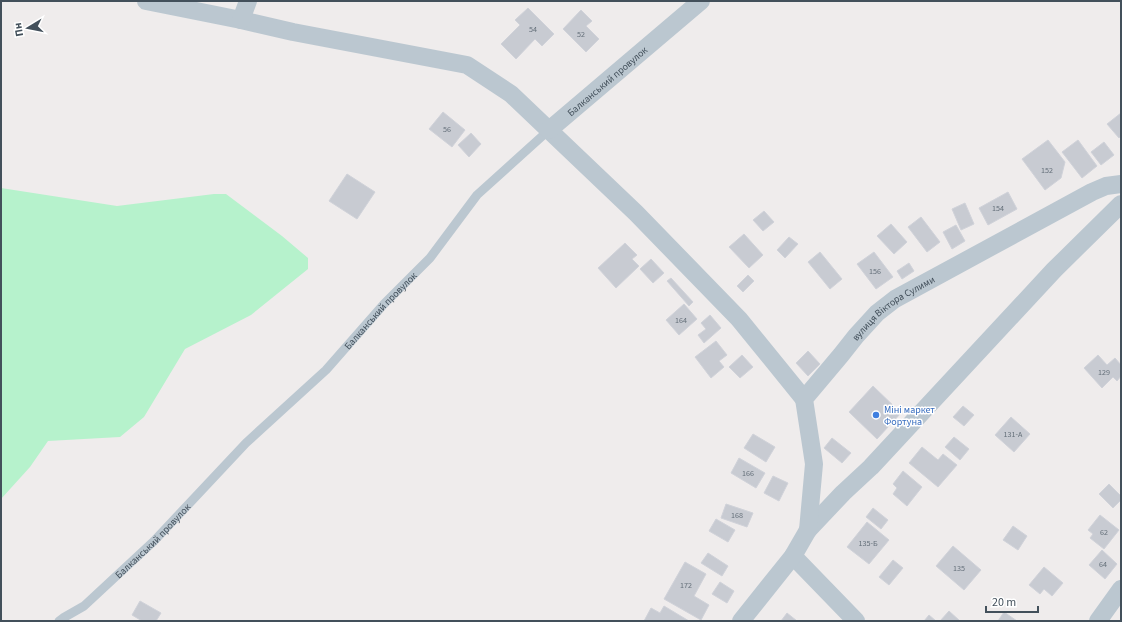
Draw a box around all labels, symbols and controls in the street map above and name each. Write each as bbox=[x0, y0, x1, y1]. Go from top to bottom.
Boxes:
north arrow bbox=[8, 8, 48, 48]
text: Пн bbox=[10, 22, 27, 38]
house number: 54 bbox=[529, 24, 537, 35]
house number: 52 bbox=[577, 29, 585, 40]
street label: Балканський провулок bbox=[564, 43, 651, 120]
house number: 56 bbox=[443, 124, 451, 135]
house number: 152 bbox=[1041, 165, 1053, 176]
house number: 154 bbox=[992, 203, 1004, 214]
house number: 156 bbox=[869, 266, 881, 277]
street label: Балканський провулок bbox=[341, 269, 420, 353]
street label: вулиця Віктора Сулими bbox=[849, 273, 938, 344]
house number: 164 bbox=[675, 315, 687, 326]
house number: 129 bbox=[1098, 367, 1110, 378]
place label: Міні маркет Фортуна bbox=[884, 403, 935, 429]
marker: Міні маркет Фортуна bbox=[871, 410, 881, 420]
house number: 131-А bbox=[1004, 429, 1023, 440]
house number: 166 bbox=[742, 468, 754, 479]
street label: Балканський провулок bbox=[112, 500, 194, 582]
house number: 168 bbox=[731, 510, 743, 521]
house number: 62 bbox=[1100, 527, 1108, 538]
house number: 135-Б bbox=[858, 538, 878, 549]
house number: 64 bbox=[1099, 559, 1107, 570]
house number: 135 bbox=[953, 563, 965, 574]
house number: 172 bbox=[680, 580, 692, 591]
scale bar bbox=[986, 588, 1038, 614]
text: 20 m bbox=[992, 594, 1016, 611]

